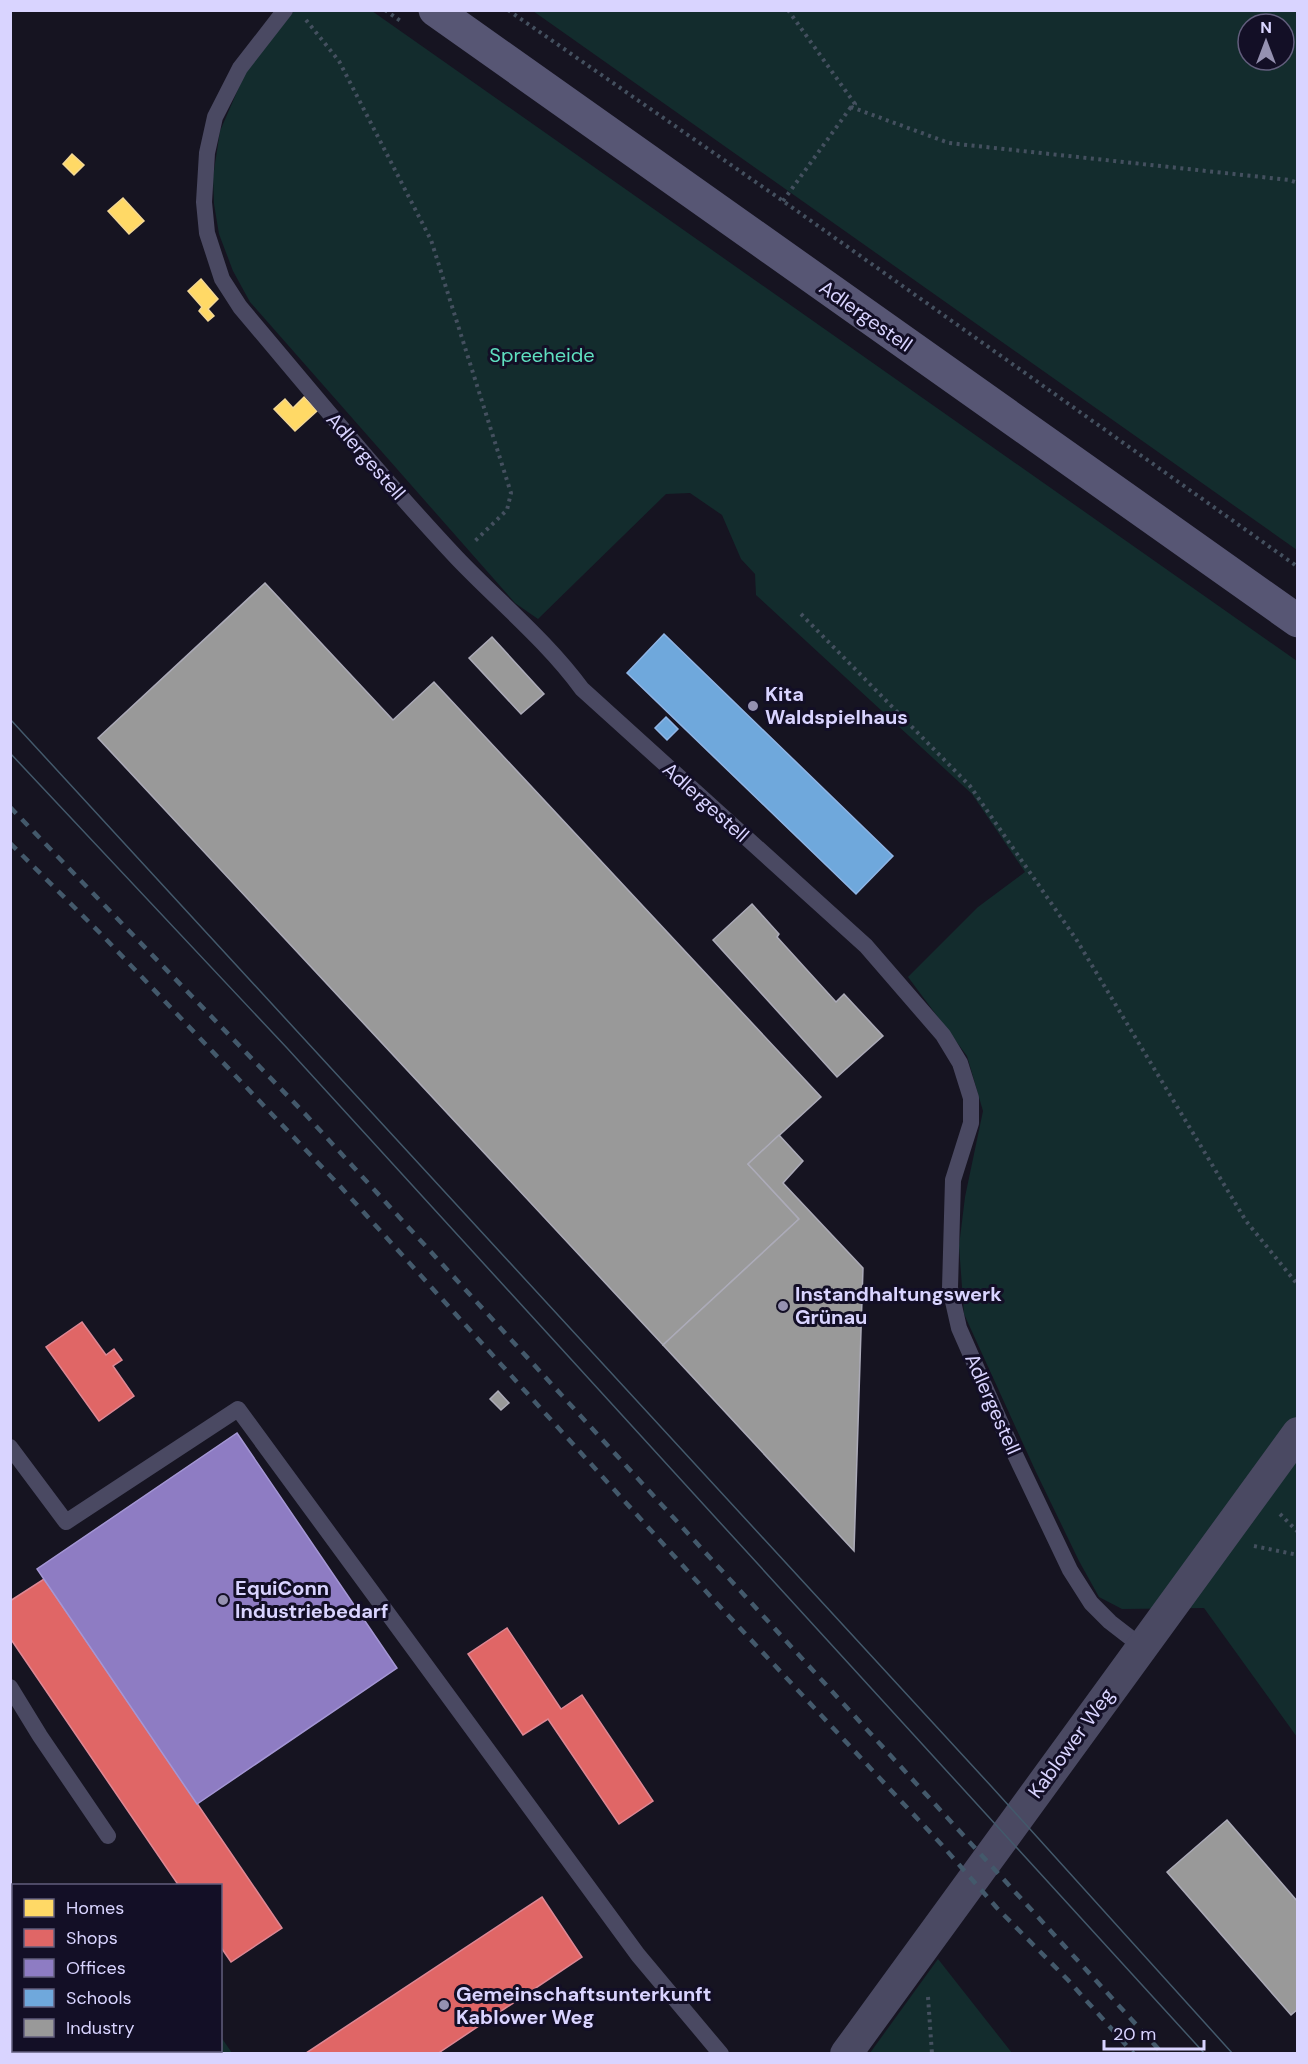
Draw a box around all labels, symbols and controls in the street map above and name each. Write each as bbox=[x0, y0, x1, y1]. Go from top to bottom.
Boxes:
north arrow bbox=[1236, 12, 1296, 72]
text: N bbox=[1260, 17, 1272, 38]
street label: Adlergestell bbox=[814, 274, 918, 358]
park label: Spreeheide bbox=[489, 342, 595, 368]
street label: Adlergestell bbox=[321, 407, 411, 505]
place label: Kita Waldspielhaus bbox=[765, 681, 908, 730]
marker: Kita Waldspielhaus bbox=[746, 699, 760, 713]
street label: Adlergestell bbox=[657, 756, 755, 848]
place label: Instandhaltungswerk Grünau bbox=[795, 1281, 1002, 1330]
marker: Instandhaltungswerk Grünau bbox=[776, 1299, 790, 1313]
street label: Adlergestell bbox=[959, 1349, 1027, 1459]
place label: EquiConn Industriebedarf bbox=[235, 1575, 388, 1624]
marker: EquiConn Industriebedarf bbox=[216, 1593, 230, 1607]
street label: Kablower Weg bbox=[1022, 1683, 1120, 1803]
legend bbox=[12, 1884, 222, 2052]
text: Homes bbox=[66, 1896, 124, 1920]
text: Shops bbox=[66, 1926, 118, 1950]
text: Offices bbox=[66, 1956, 126, 1980]
place label: Gemeinschaftsunterkunft Kablower Weg bbox=[456, 1981, 711, 2030]
text: Schools bbox=[66, 1986, 131, 2010]
marker: Gemeinschaftsunterkunft Kablower Weg bbox=[437, 1998, 451, 2012]
scale bar bbox=[1104, 2013, 1204, 2051]
text: Industry bbox=[66, 2016, 135, 2040]
text: 20 m bbox=[1113, 2022, 1156, 2046]

